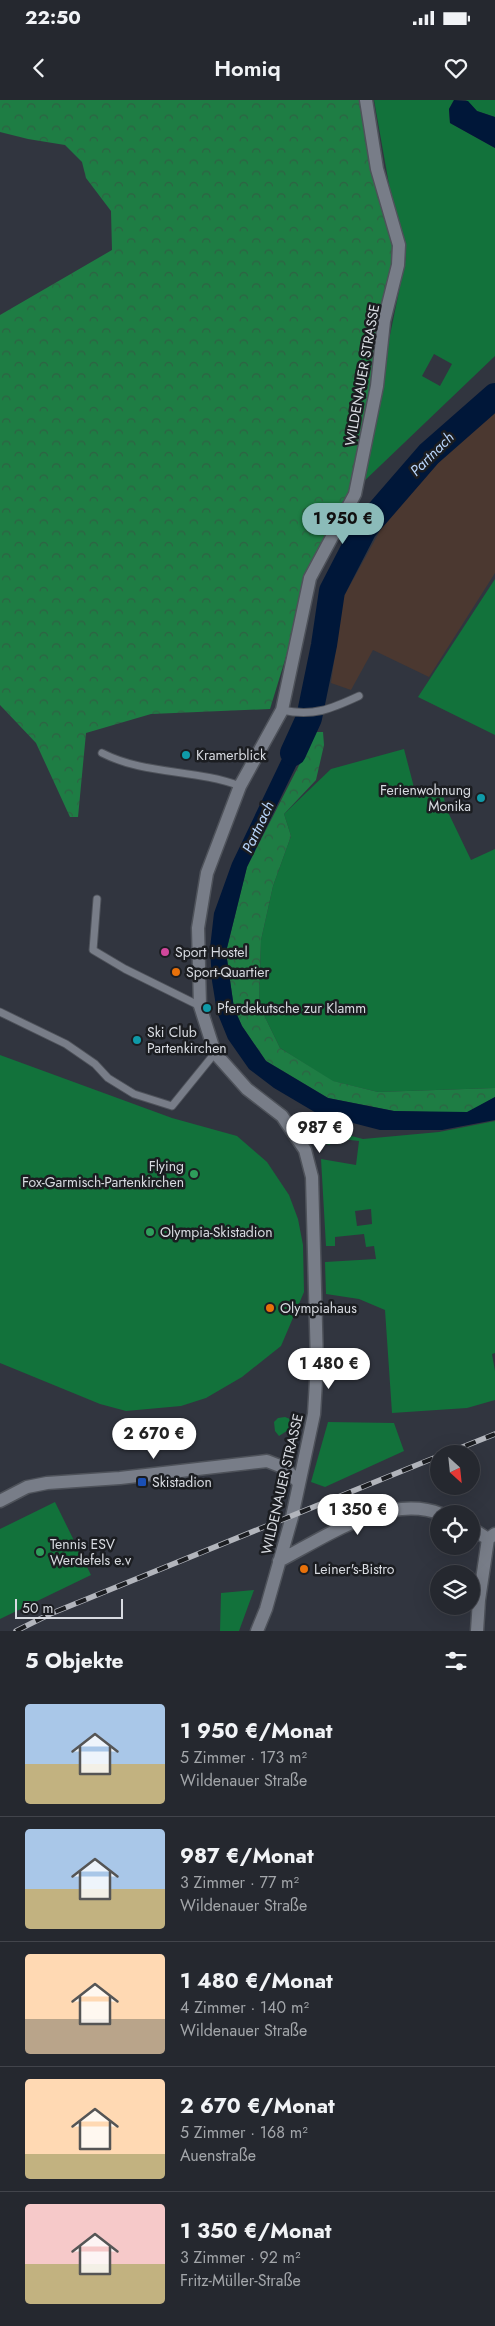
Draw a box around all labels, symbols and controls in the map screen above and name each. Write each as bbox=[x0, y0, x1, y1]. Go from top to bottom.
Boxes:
text: 22:50 bbox=[25, 4, 81, 31]
text: Homiq bbox=[214, 52, 281, 84]
icon: back bbox=[25, 54, 53, 82]
icon: heart bbox=[442, 54, 470, 82]
street label: WILDENAUER STRASSE bbox=[340, 302, 384, 448]
water label: Partnach bbox=[405, 427, 459, 481]
pin: 1 950 € bbox=[297, 502, 389, 545]
text: 1 950 € bbox=[313, 507, 373, 530]
place label: Kramerblick bbox=[196, 745, 267, 765]
marker: Kramerblick bbox=[180, 749, 192, 761]
place label: Ferienwohnung Monika bbox=[380, 780, 471, 816]
marker: Ferienwohnung Monika bbox=[475, 792, 487, 804]
water label: Partnach bbox=[236, 797, 280, 857]
place label: Sport Hostel bbox=[175, 942, 248, 962]
marker: Sport Hostel bbox=[159, 946, 171, 958]
place label: Sport-Quartier bbox=[186, 962, 270, 982]
marker: Sport-Quartier bbox=[170, 966, 182, 978]
place label: Pferdekutsche zur Klamm bbox=[217, 998, 366, 1018]
marker: Pferdekutsche zur Klamm bbox=[201, 1002, 213, 1014]
place label: Ski Club Partenkirchen bbox=[147, 1022, 227, 1058]
marker: Ski Club Partenkirchen bbox=[131, 1034, 143, 1046]
pin: 987 € bbox=[285, 1112, 355, 1154]
text: 987 € bbox=[297, 1116, 343, 1139]
place label: Flying Fox-Garmisch-Partenkirchen bbox=[22, 1156, 184, 1192]
marker: Flying Fox-Garmisch-Partenkirchen bbox=[188, 1168, 200, 1180]
place label: Olympia-Skistadion bbox=[160, 1222, 272, 1242]
marker: Olympia-Skistadion bbox=[144, 1226, 156, 1238]
place label: Olympiahaus bbox=[280, 1298, 357, 1318]
marker: Olympiahaus bbox=[264, 1302, 276, 1314]
pin: 1 480 € bbox=[283, 1348, 375, 1390]
text: 1 480 € bbox=[299, 1352, 359, 1375]
street label: WILDENAUER STRASSE bbox=[256, 1412, 308, 1556]
pin: 2 670 € bbox=[108, 1418, 200, 1460]
text: 2 670 € bbox=[123, 1422, 185, 1445]
north arrow bbox=[430, 1445, 480, 1495]
map controls bbox=[430, 1445, 480, 1615]
place label: Skistadion bbox=[152, 1472, 212, 1492]
marker: Skistadion bbox=[136, 1476, 148, 1488]
pin: 1 350 € bbox=[312, 1494, 404, 1536]
text: 1 350 € bbox=[328, 1498, 388, 1521]
button: locate bbox=[430, 1505, 480, 1555]
place label: Tennis ESV Werdefels e.v bbox=[50, 1534, 132, 1570]
marker: Tennis ESV Werdefels e.v bbox=[34, 1546, 46, 1558]
place label: Leiner's-Bistro bbox=[314, 1559, 395, 1579]
marker: Leiner's-Bistro bbox=[298, 1563, 310, 1575]
button: layers bbox=[430, 1565, 480, 1615]
scale bar bbox=[15, 1596, 122, 1619]
text: 50 m bbox=[22, 1598, 53, 1618]
text: 5 Objekte bbox=[25, 1646, 124, 1676]
icon: filters bbox=[442, 1647, 470, 1675]
text: 1 950 €/Monat bbox=[180, 1716, 332, 1746]
icon: home bbox=[65, 1724, 125, 1784]
text: 5 Zimmer · 173 m² bbox=[180, 1746, 307, 1769]
text: Wildenauer Straße bbox=[180, 1769, 307, 1792]
text: 987 €/Monat bbox=[180, 1841, 314, 1871]
icon: home bbox=[65, 1849, 125, 1909]
text: 3 Zimmer · 77 m² bbox=[180, 1871, 299, 1894]
text: Wildenauer Straße bbox=[180, 1894, 307, 1917]
text: 1 480 €/Monat bbox=[180, 1966, 333, 1996]
icon: home bbox=[65, 1974, 125, 2034]
text: 4 Zimmer · 140 m² bbox=[180, 1996, 309, 2019]
text: Wildenauer Straße bbox=[180, 2019, 307, 2042]
text: 2 670 €/Monat bbox=[180, 2091, 335, 2121]
icon: home bbox=[65, 2099, 125, 2159]
text: 5 Zimmer · 168 m² bbox=[180, 2121, 308, 2144]
text: Auenstraße bbox=[180, 2144, 256, 2167]
text: 1 350 €/Monat bbox=[180, 2216, 331, 2246]
icon: home bbox=[65, 2224, 125, 2284]
text: 3 Zimmer · 92 m² bbox=[180, 2246, 301, 2269]
text: Fritz-Müller-Straße bbox=[180, 2269, 301, 2292]

